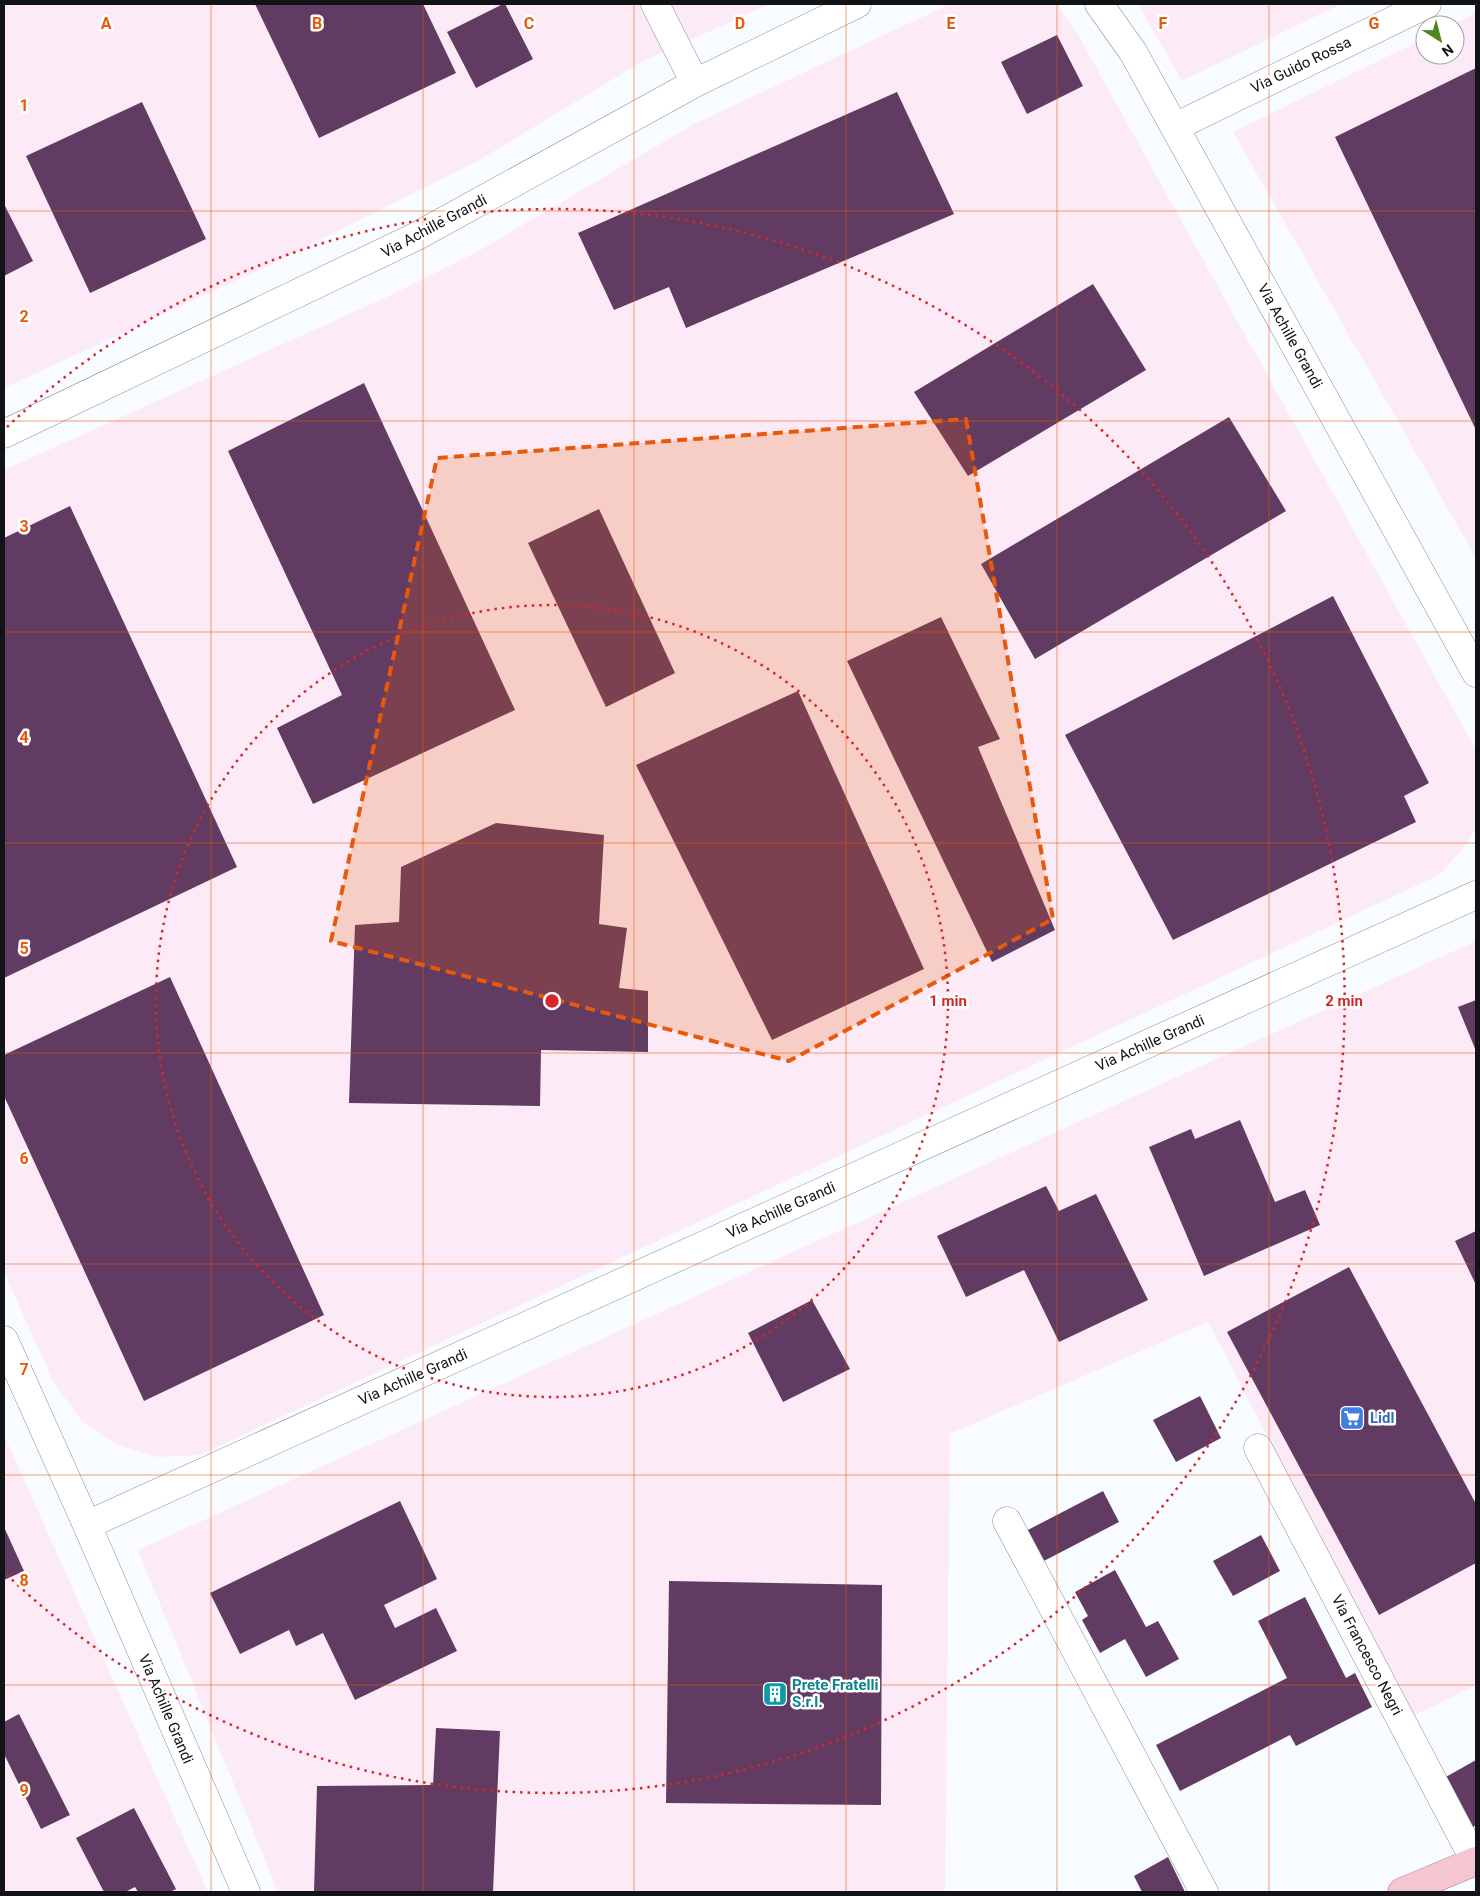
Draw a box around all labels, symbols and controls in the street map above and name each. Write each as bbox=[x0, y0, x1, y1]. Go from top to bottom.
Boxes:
text: A bbox=[101, 14, 112, 33]
text: B bbox=[312, 14, 322, 33]
text: C bbox=[524, 14, 534, 33]
text: D bbox=[735, 14, 745, 33]
text: E bbox=[947, 14, 956, 33]
text: F bbox=[1159, 14, 1168, 33]
text: G bbox=[1369, 14, 1380, 33]
north arrow bbox=[1415, 15, 1465, 65]
street label: Via Guido Rossa bbox=[1248, 33, 1354, 97]
text: N bbox=[1439, 41, 1456, 60]
text: 1 bbox=[19, 96, 29, 115]
street label: Via Achille Grandi bbox=[378, 191, 490, 261]
street label: Via Achille Grandi bbox=[1254, 280, 1326, 392]
text: 2 bbox=[19, 307, 29, 326]
text: 3 bbox=[19, 517, 29, 536]
text: 4 bbox=[19, 728, 29, 747]
text: 5 bbox=[19, 939, 29, 958]
centre of rings bbox=[543, 992, 561, 1010]
text: 1 min bbox=[929, 992, 967, 1010]
text: 2 min bbox=[1325, 992, 1363, 1010]
street label: Via Achille Grandi bbox=[1093, 1011, 1207, 1075]
text: 6 bbox=[19, 1149, 29, 1168]
street label: Via Achille Grandi bbox=[724, 1178, 838, 1242]
street label: Via Achille Grandi bbox=[356, 1345, 470, 1409]
text: 7 bbox=[19, 1360, 29, 1379]
supermarket icon: Lidl bbox=[1339, 1405, 1365, 1431]
place label: Lidl bbox=[1370, 1409, 1395, 1427]
text: 8 bbox=[19, 1571, 29, 1590]
street label: Via Francesco Negri bbox=[1328, 1592, 1406, 1718]
street label: Via Achille Grandi bbox=[135, 1652, 197, 1766]
place label: Prete Fratelli S.r.l. bbox=[792, 1676, 878, 1711]
building icon: Prete Fratelli S.r.l. bbox=[762, 1681, 788, 1707]
text: 9 bbox=[19, 1781, 29, 1800]

